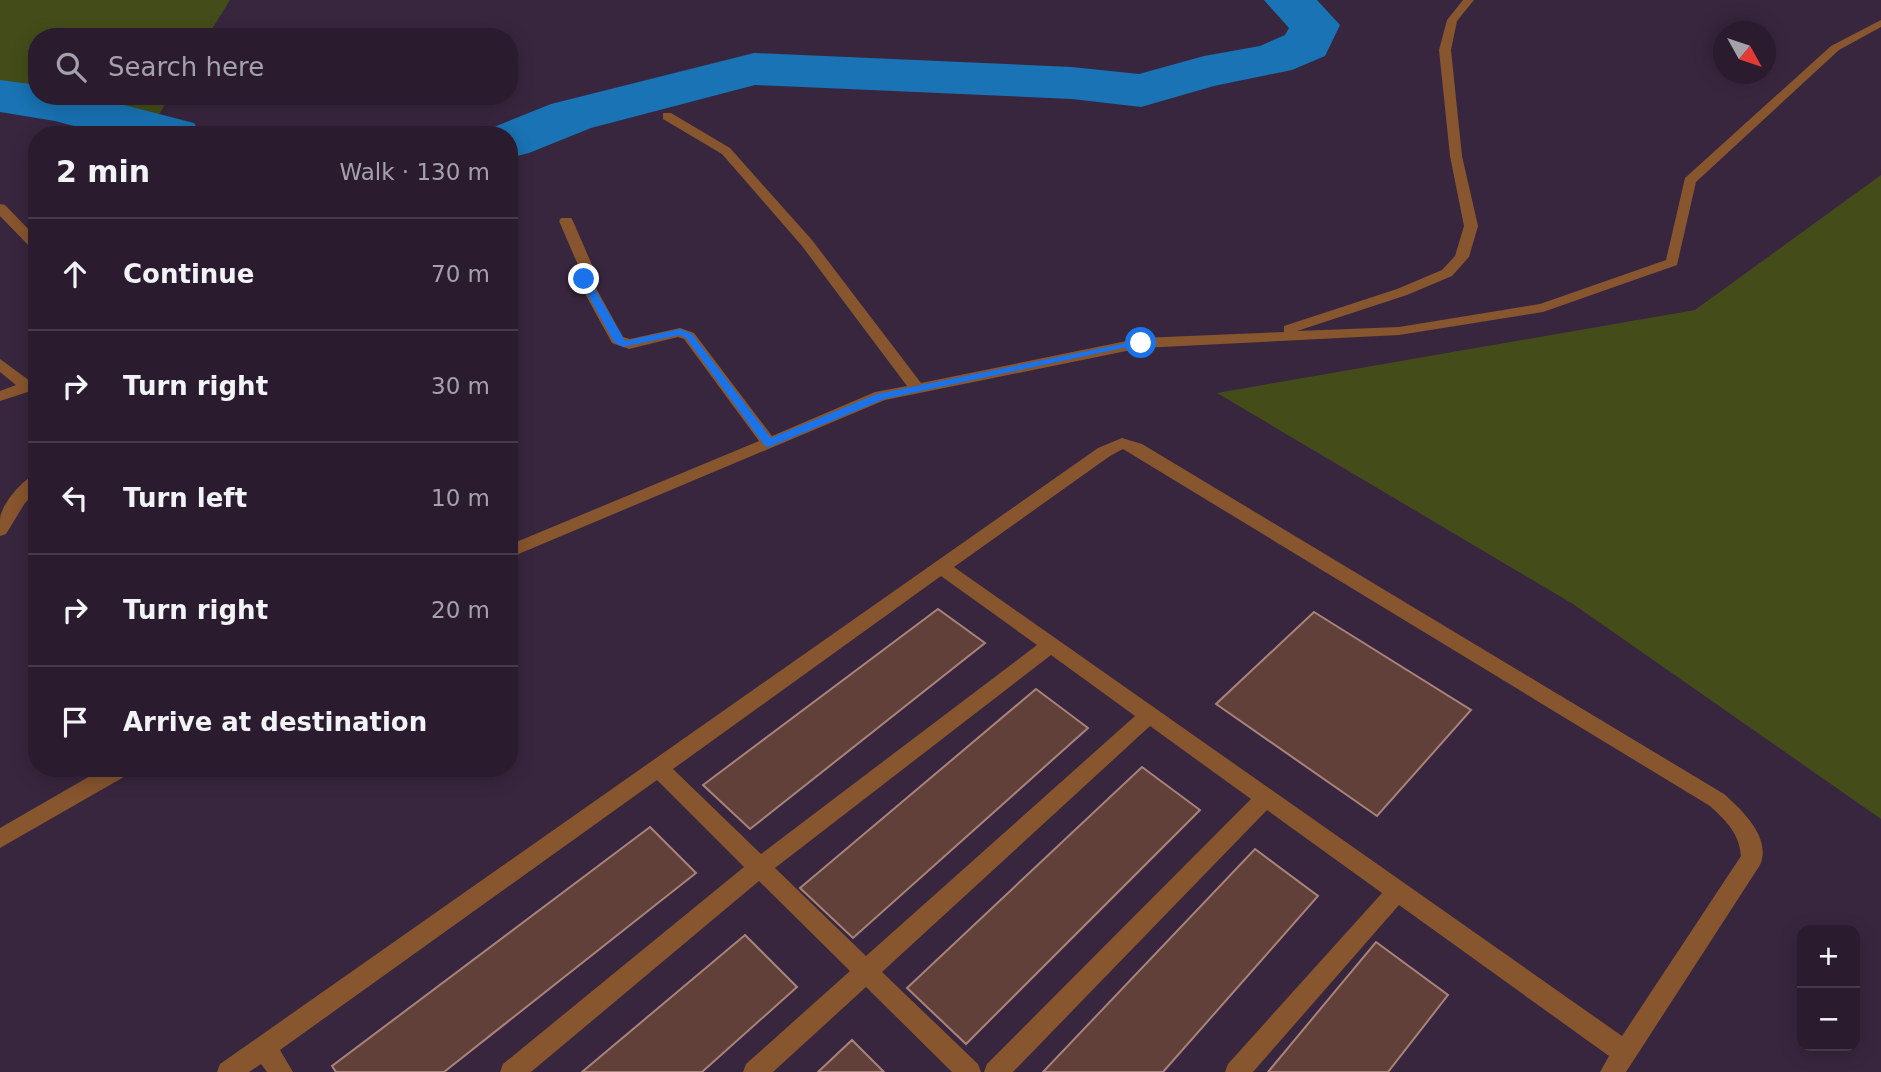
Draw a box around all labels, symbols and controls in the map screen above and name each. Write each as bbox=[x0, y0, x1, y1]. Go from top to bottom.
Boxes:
north arrow bbox=[1713, 21, 1776, 84]
search box bbox=[28, 28, 518, 105]
icon: search bbox=[52, 48, 90, 86]
text: Search here bbox=[108, 52, 264, 82]
text: 2 min bbox=[56, 154, 150, 189]
text: Walk · 130 m bbox=[339, 159, 490, 185]
icon: ahead bbox=[56, 255, 94, 293]
text: Continue bbox=[123, 259, 254, 289]
text: 70 m bbox=[431, 261, 490, 287]
route end bbox=[568, 263, 599, 294]
route start bbox=[1125, 327, 1156, 358]
icon: right bbox=[56, 367, 94, 405]
text: Turn right bbox=[123, 371, 268, 401]
text: 30 m bbox=[431, 373, 490, 399]
icon: left bbox=[56, 479, 94, 517]
text: Turn left bbox=[123, 483, 247, 513]
text: 10 m bbox=[431, 485, 490, 511]
icon: right bbox=[56, 591, 94, 629]
text: Turn right bbox=[123, 595, 268, 625]
text: 20 m bbox=[431, 597, 490, 623]
icon: arrive bbox=[56, 703, 94, 741]
text: Arrive at destination bbox=[123, 707, 427, 737]
map controls bbox=[1797, 925, 1860, 1051]
button: + bbox=[1797, 925, 1860, 988]
button: − bbox=[1797, 988, 1860, 1051]

